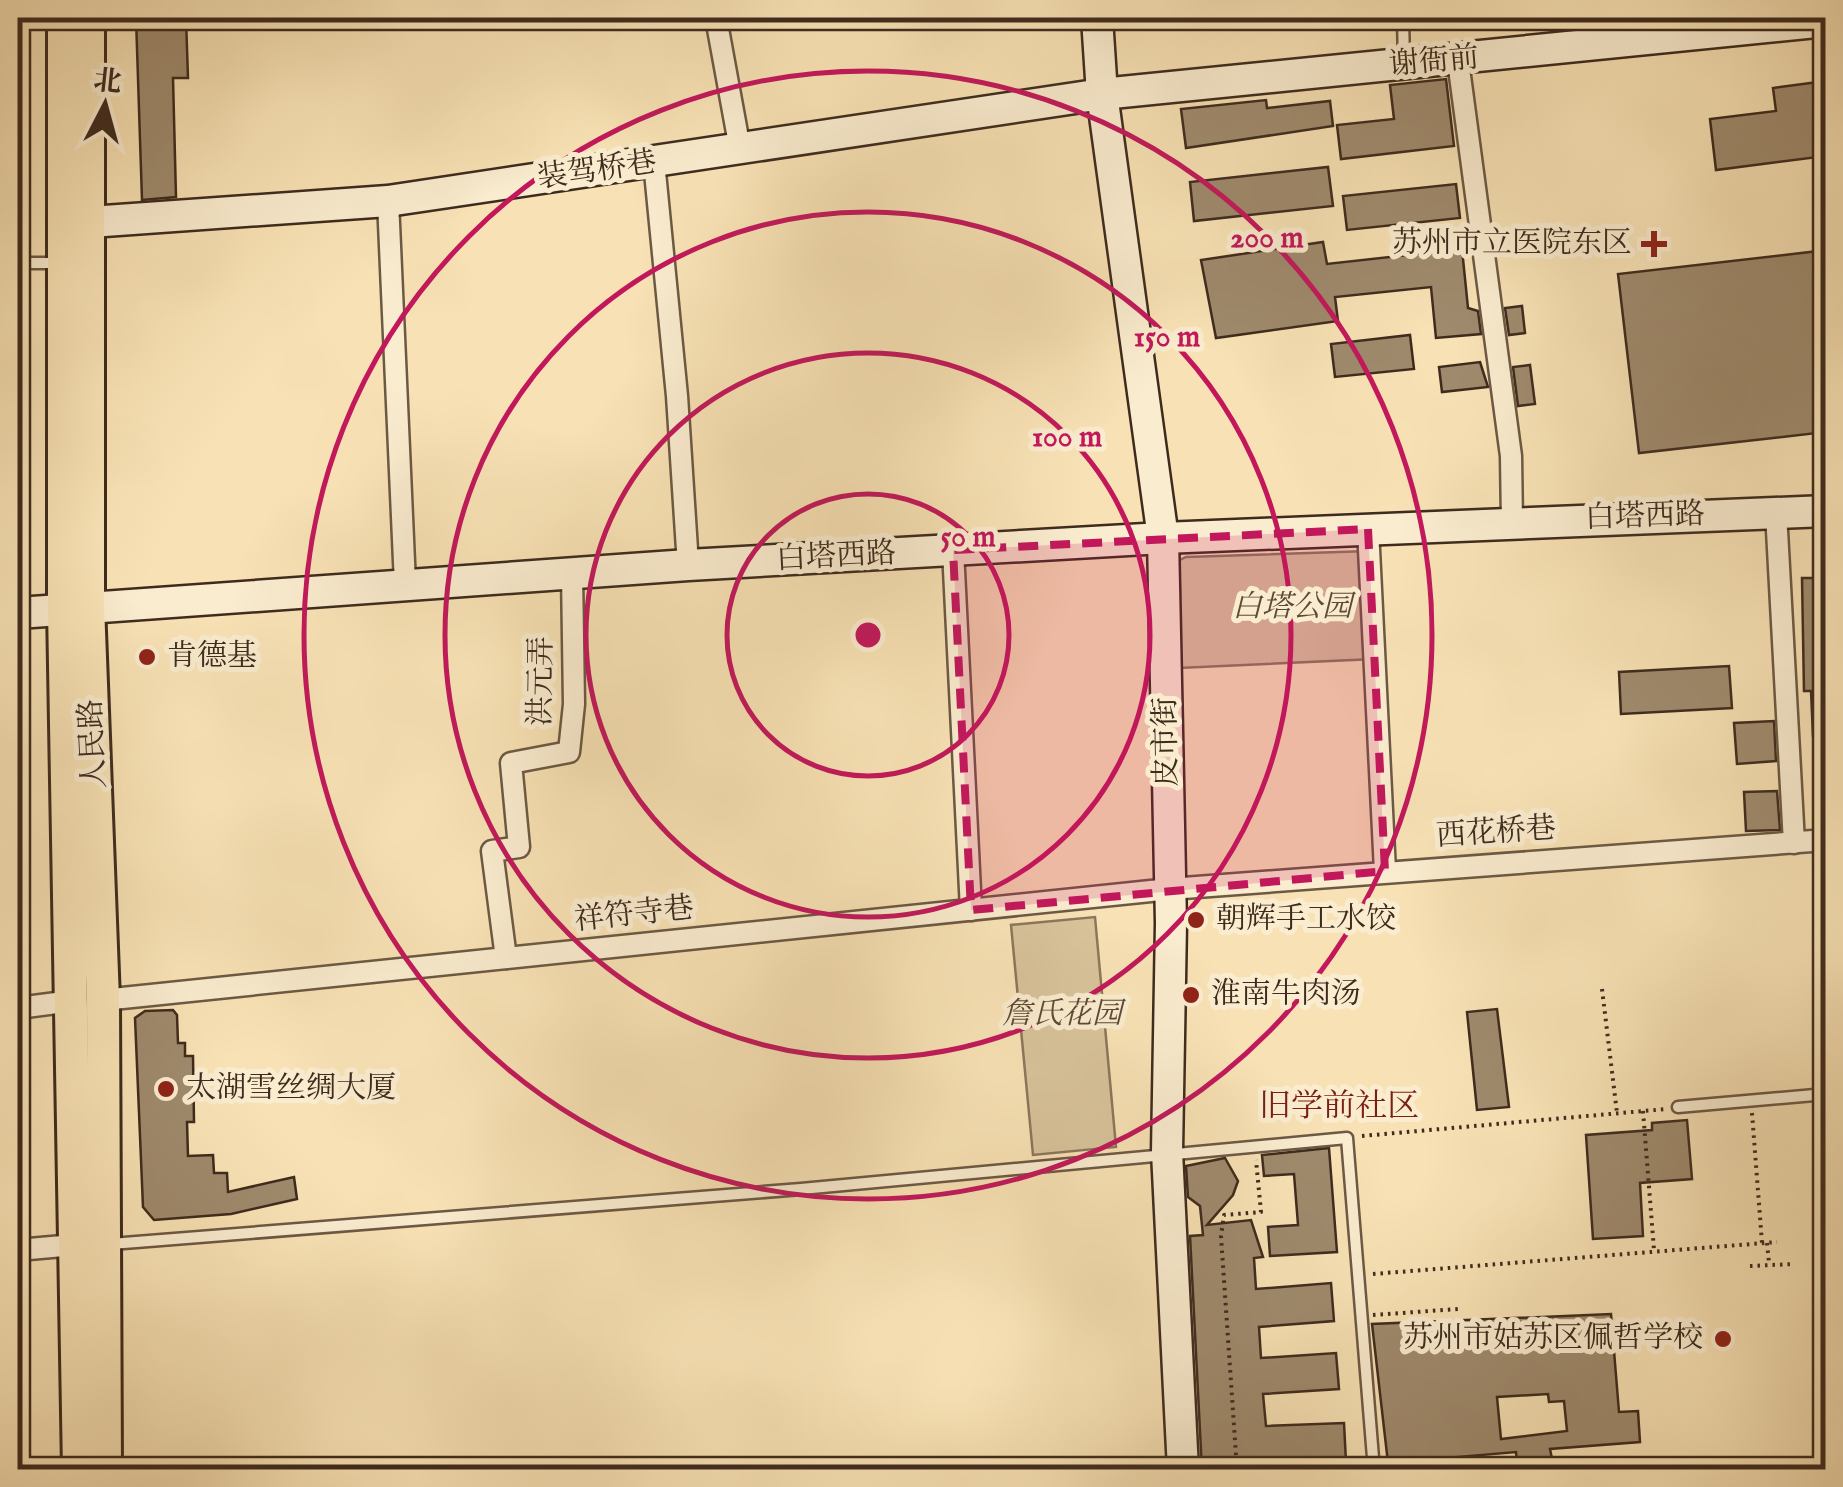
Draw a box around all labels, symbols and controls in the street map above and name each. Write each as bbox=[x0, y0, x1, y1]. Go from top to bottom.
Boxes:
street label: 谢衙前 bbox=[1388, 39, 1480, 85]
north arrow bbox=[55, 55, 155, 155]
text: 北 bbox=[92, 64, 123, 101]
street label: 装驾桥巷 bbox=[535, 144, 659, 198]
text: 200 m bbox=[1230, 220, 1304, 258]
place label: 苏州市立医院东区 bbox=[1392, 225, 1632, 263]
marker: 苏州市立医院东区 bbox=[1641, 231, 1667, 257]
text: 150 m bbox=[1134, 319, 1200, 357]
text: 100 m bbox=[1032, 419, 1102, 457]
street label: 白塔西路 bbox=[1584, 496, 1706, 538]
text: 50 m bbox=[940, 519, 996, 557]
street label: 白塔西路 bbox=[775, 535, 897, 579]
park label: 白塔公园 bbox=[1232, 589, 1356, 627]
centre of rings bbox=[850, 617, 886, 653]
street label: 洪元弄 bbox=[522, 636, 562, 726]
place label: 肯德基 bbox=[167, 638, 257, 676]
marker: 肯德基 bbox=[136, 646, 158, 668]
street label: 皮市街 bbox=[1147, 697, 1187, 787]
street label: 人民路 bbox=[73, 698, 115, 790]
street label: 西花桥巷 bbox=[1435, 810, 1557, 856]
street label: 祥符寺巷 bbox=[572, 890, 696, 940]
place label: 朝辉手工水饺 bbox=[1216, 901, 1396, 939]
marker: 朝辉手工水饺 bbox=[1185, 909, 1207, 931]
place label: 淮南牛肉汤 bbox=[1211, 976, 1361, 1014]
marker: 淮南牛肉汤 bbox=[1180, 984, 1202, 1006]
park label: 詹氏花园 bbox=[1002, 996, 1126, 1034]
place label: 太湖雪丝绸大厦 bbox=[186, 1070, 396, 1108]
marker: 太湖雪丝绸大厦 bbox=[155, 1078, 177, 1100]
district label: 旧学前社区 bbox=[1259, 1087, 1419, 1128]
place label: 苏州市姑苏区佩哲学校 bbox=[1403, 1320, 1703, 1358]
marker: 苏州市姑苏区佩哲学校 bbox=[1712, 1328, 1734, 1350]

